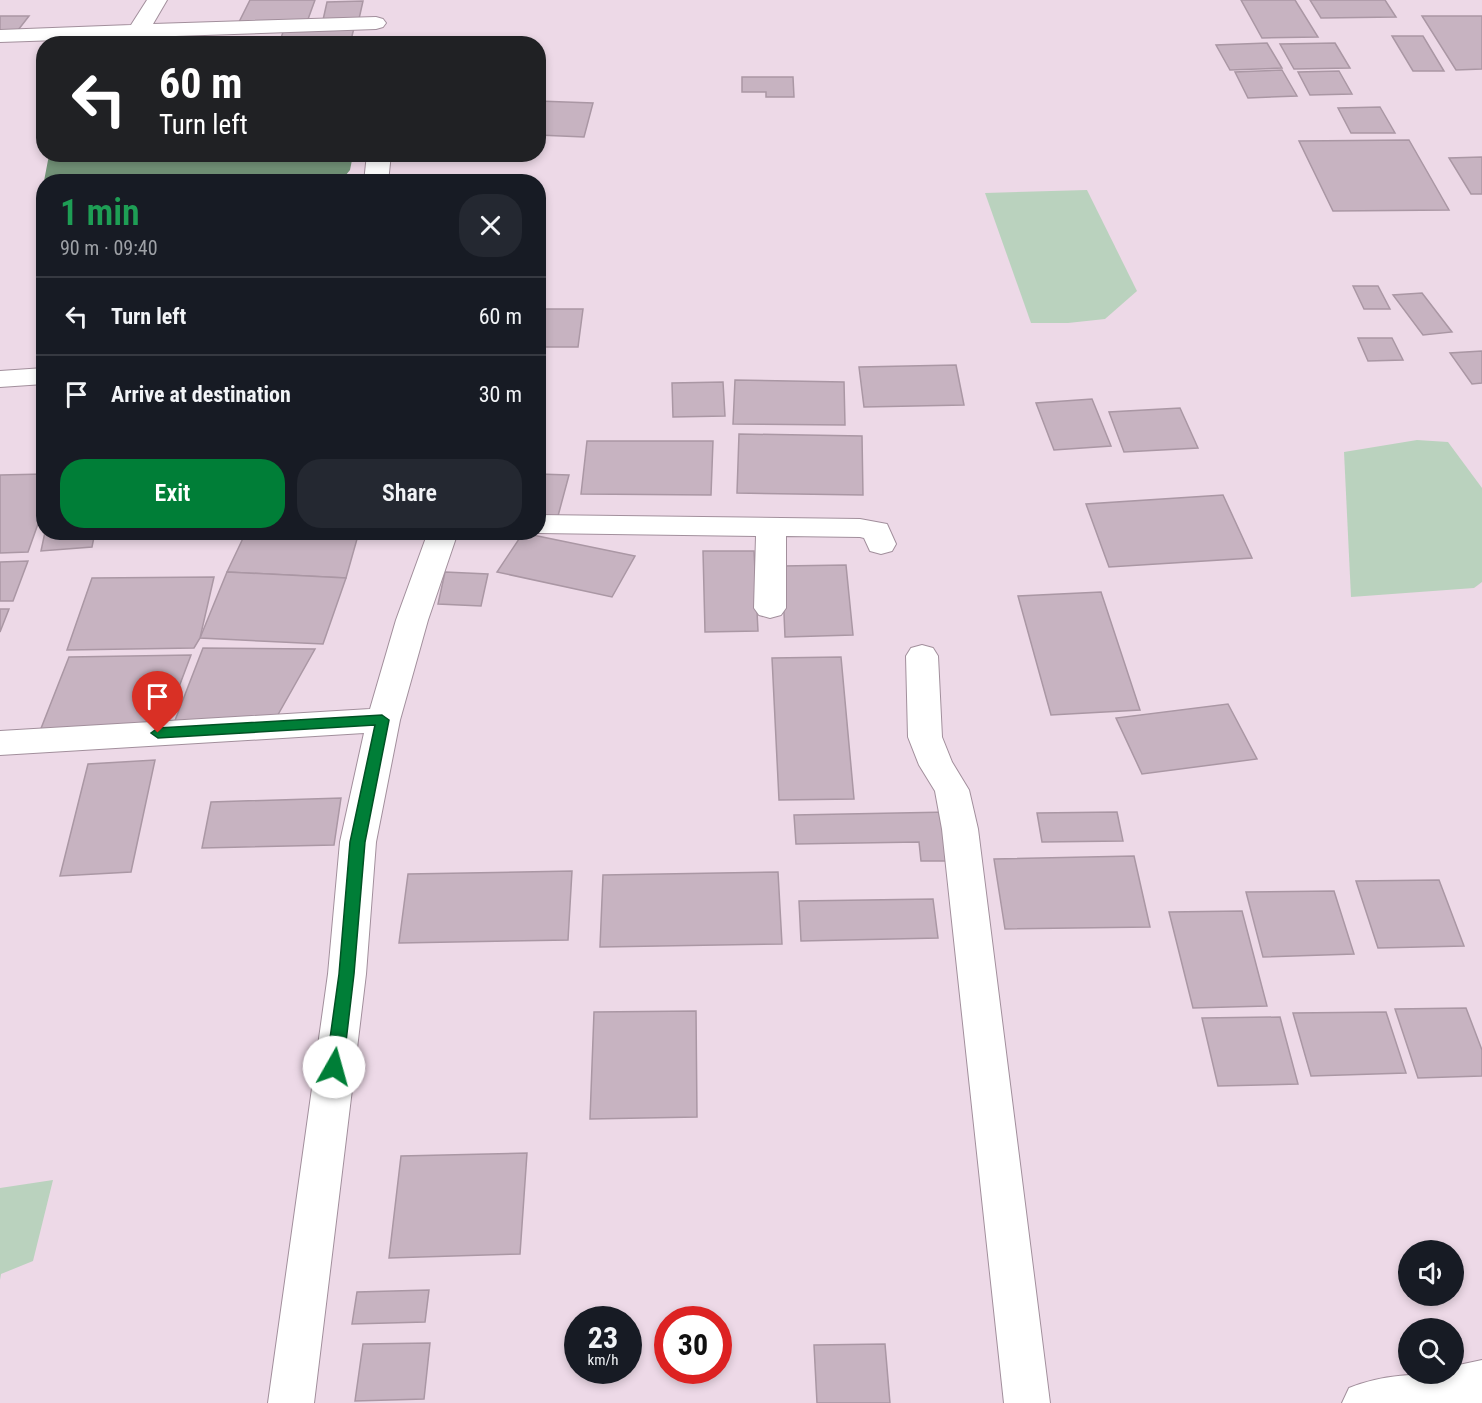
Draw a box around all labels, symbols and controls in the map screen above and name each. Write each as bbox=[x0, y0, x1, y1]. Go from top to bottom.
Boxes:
text: 60 m bbox=[159, 59, 242, 108]
icon: left bbox=[60, 60, 138, 138]
text: Turn left bbox=[159, 109, 248, 141]
text: 1 min bbox=[60, 192, 140, 234]
button: close bbox=[459, 194, 522, 257]
text: 90 m · 09:40 bbox=[60, 236, 158, 260]
icon: left bbox=[60, 300, 93, 333]
text: Turn left bbox=[111, 304, 186, 329]
text: 60 m bbox=[479, 304, 522, 329]
icon: arrive bbox=[60, 378, 93, 411]
text: Arrive at destination bbox=[111, 382, 291, 407]
text: 30 m bbox=[479, 382, 522, 407]
button: Exit bbox=[60, 459, 285, 528]
button: Share bbox=[297, 459, 522, 528]
pin bbox=[132, 671, 183, 733]
icon: arrive bbox=[141, 680, 174, 713]
position arrow bbox=[302, 1035, 366, 1099]
map controls bbox=[1398, 1240, 1464, 1384]
button: sound bbox=[1398, 1240, 1464, 1306]
speed limit sign: 30 bbox=[654, 1306, 732, 1384]
button: search bbox=[1398, 1318, 1464, 1384]
text: 23 bbox=[588, 1320, 618, 1355]
text: km/h bbox=[588, 1351, 618, 1369]

